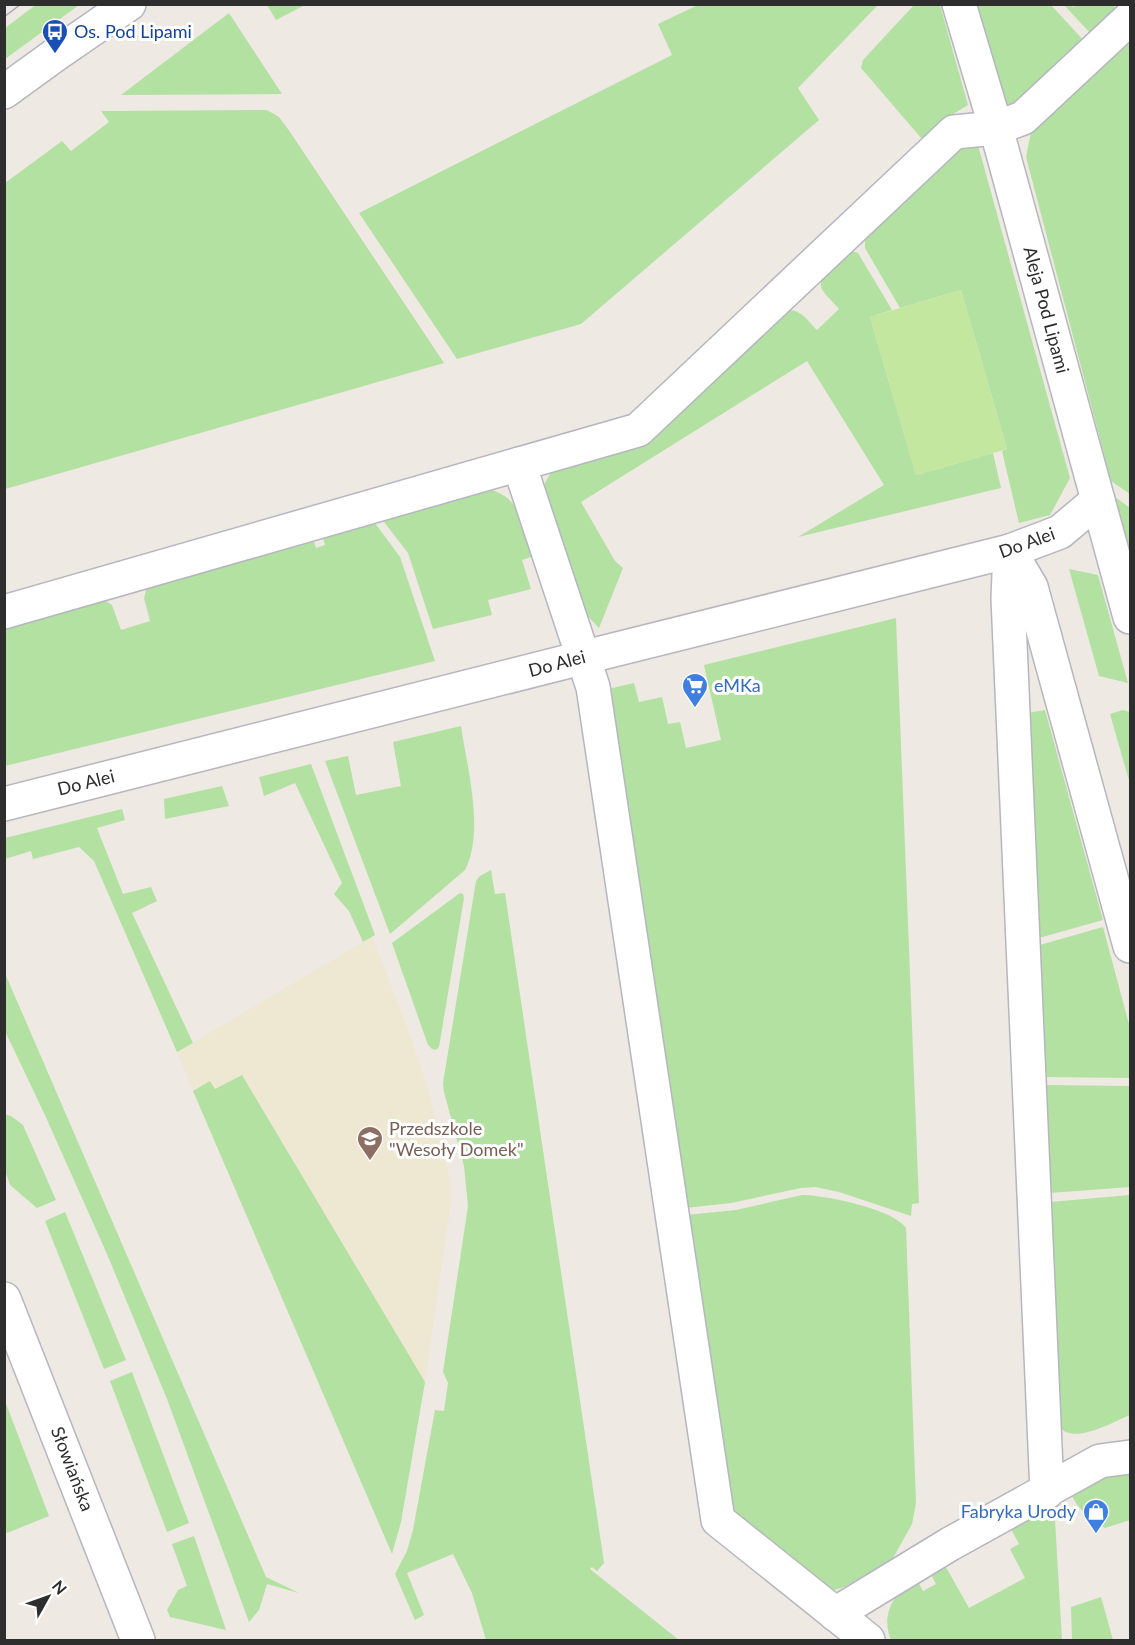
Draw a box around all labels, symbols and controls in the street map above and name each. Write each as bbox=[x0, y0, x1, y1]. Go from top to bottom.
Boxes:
bus stop icon: Os. Pod Lipami bbox=[40, 17, 70, 55]
place label: Os. Pod Lipami bbox=[74, 20, 192, 42]
street label: Aleja Pod Lipami bbox=[1019, 244, 1075, 376]
street label: Do Alei bbox=[996, 522, 1058, 562]
street label: Do Alei bbox=[526, 645, 588, 681]
supermarket icon: eMKa bbox=[680, 671, 710, 709]
place label: eMKa bbox=[714, 674, 761, 696]
street label: Do Alei bbox=[55, 764, 117, 800]
place label: Przedszkole "Wesoły Domek" bbox=[389, 1117, 524, 1160]
school or university icon: Przedszkole "Wesoły Domek" bbox=[355, 1124, 385, 1162]
street label: Słowiańska bbox=[47, 1423, 99, 1514]
shop icon: Fabryka Urody bbox=[1081, 1497, 1111, 1535]
place label: Fabryka Urody bbox=[961, 1500, 1077, 1522]
north arrow bbox=[18, 1567, 78, 1627]
text: N bbox=[49, 1576, 71, 1598]

